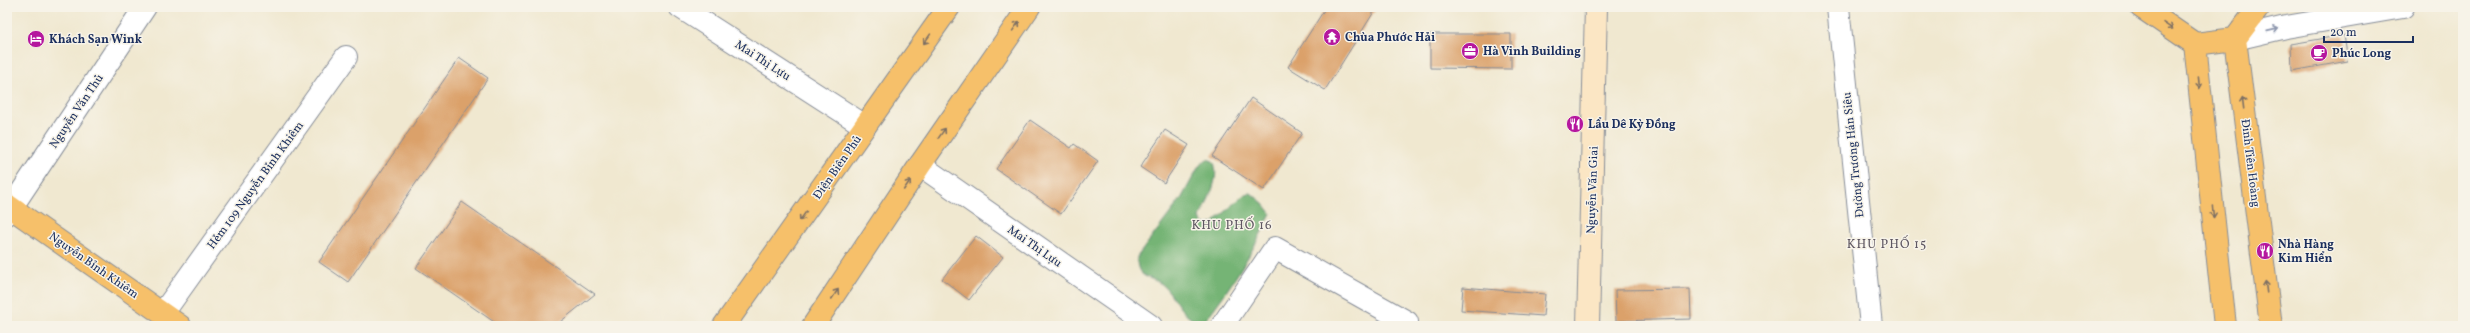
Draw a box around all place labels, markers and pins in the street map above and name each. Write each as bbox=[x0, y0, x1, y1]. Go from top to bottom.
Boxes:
temple icon: Chùa Phước Hải bbox=[1322, 27, 1342, 47]
hotel icon: Khách Sạn Wink bbox=[26, 29, 46, 49]
place label: Chùa Phước Hải bbox=[1345, 30, 1435, 46]
place label: Khách Sạn Wink bbox=[49, 32, 143, 48]
office icon: Hà Vinh Building bbox=[1460, 41, 1480, 61]
cafe icon: Phúc Long bbox=[2309, 43, 2329, 63]
place label: Hà Vinh Building bbox=[1483, 44, 1581, 60]
place label: Phúc Long bbox=[2332, 46, 2392, 62]
restaurant icon: Lẩu Dê Kỳ Đồng bbox=[1565, 114, 1585, 134]
place label: Lẩu Dê Kỳ Đồng bbox=[1588, 117, 1676, 133]
place label: Nhà Hàng Kim Hiển bbox=[2278, 237, 2334, 267]
restaurant icon: Nhà Hàng Kim Hiển bbox=[2255, 241, 2275, 261]

